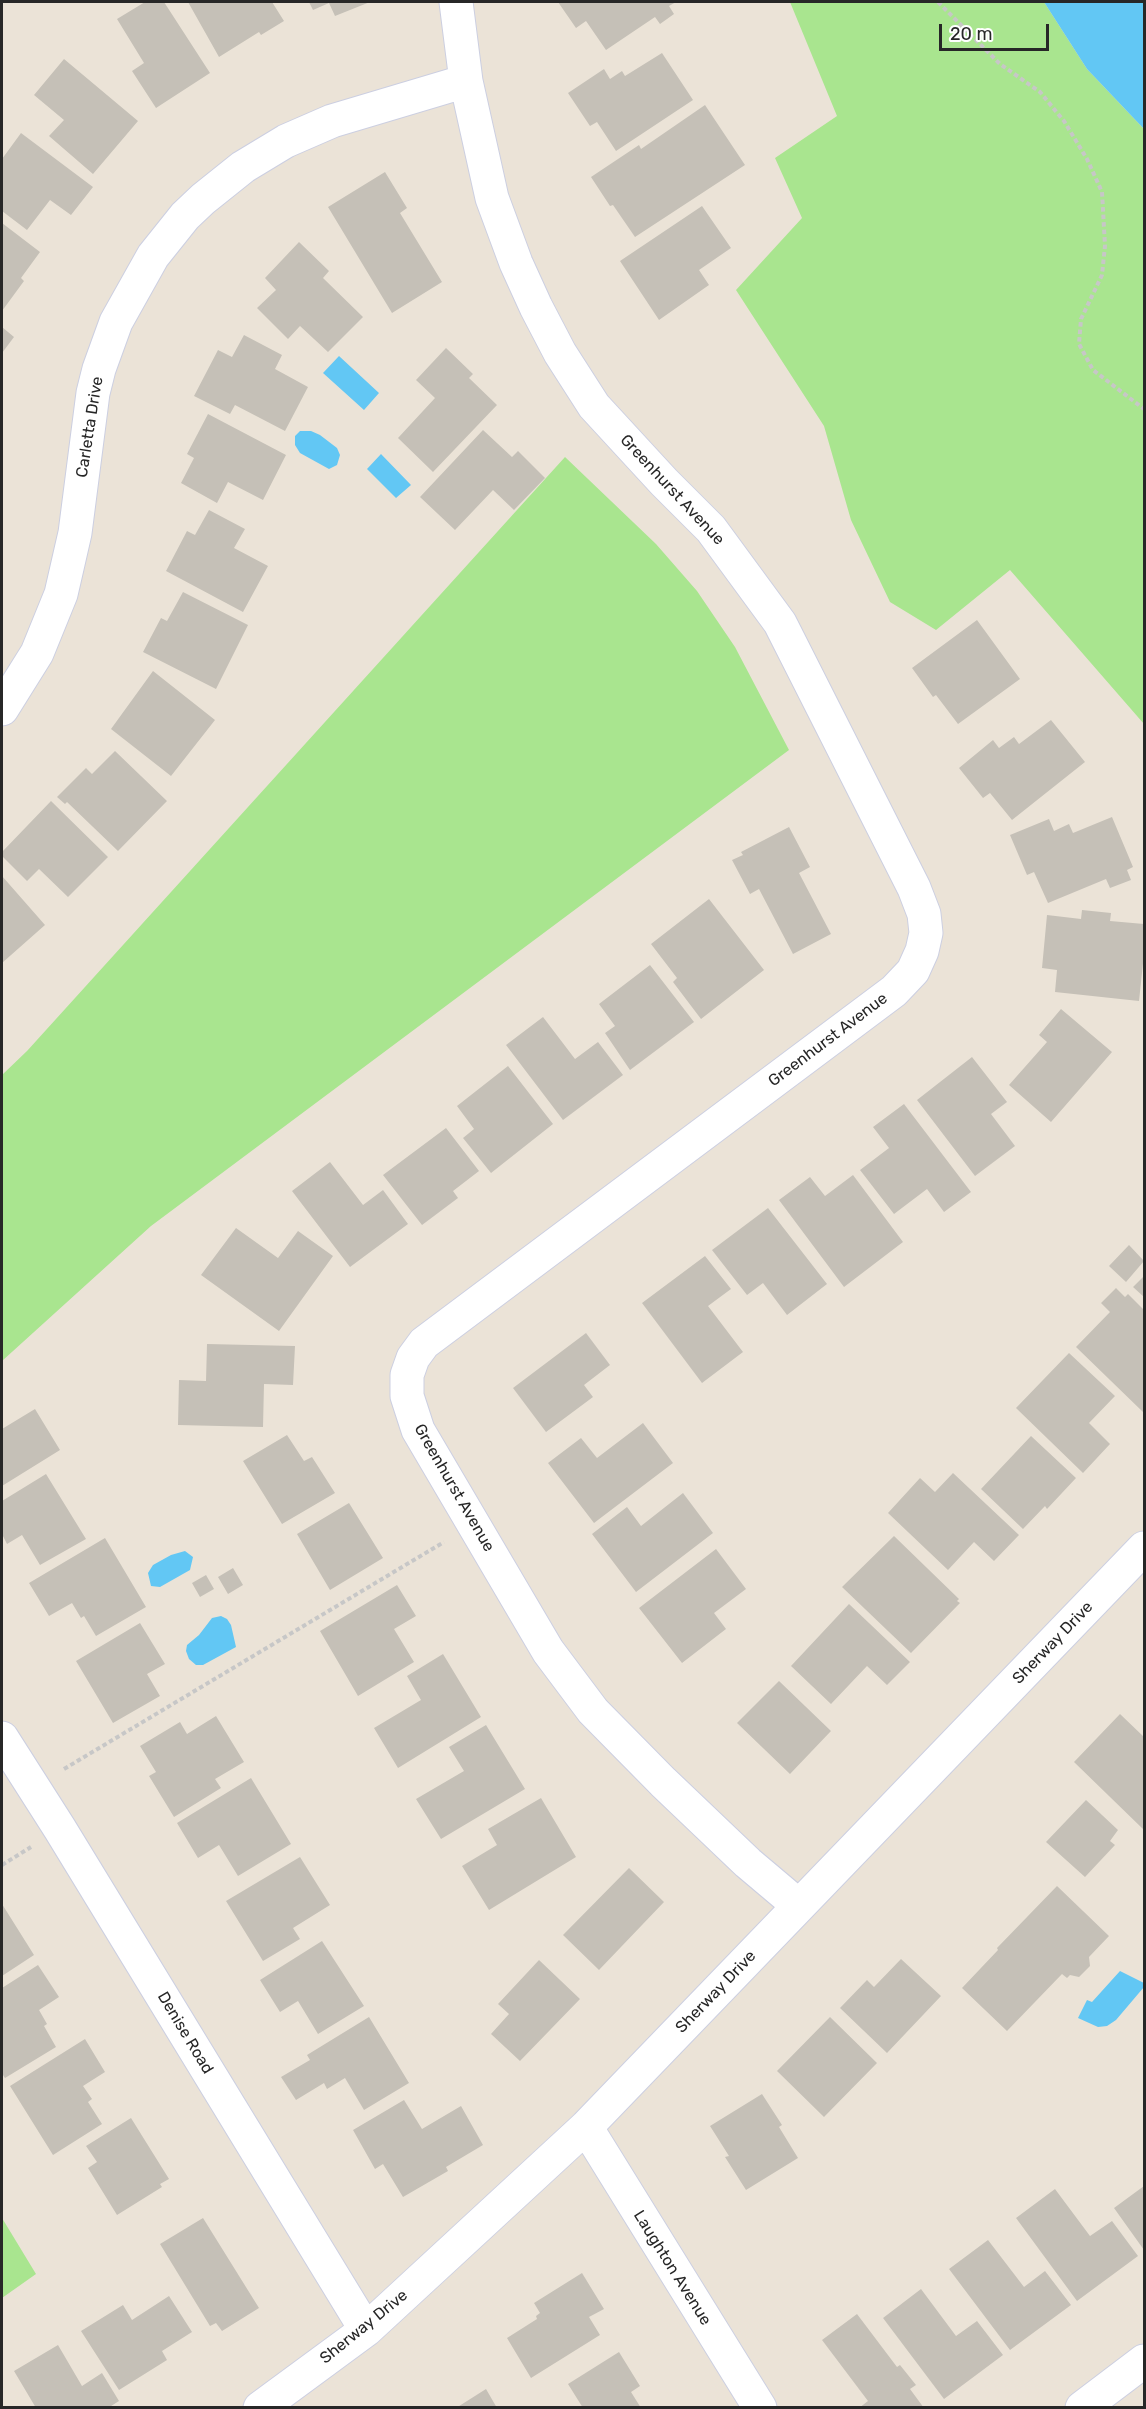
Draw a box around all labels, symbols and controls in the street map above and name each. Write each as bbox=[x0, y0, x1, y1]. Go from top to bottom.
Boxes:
scale bar bbox=[942, 12, 1052, 50]
text: 20 m bbox=[950, 23, 992, 45]
street label: Carletta Drive bbox=[73, 375, 107, 479]
street label: Greenhurst Avenue bbox=[616, 431, 728, 549]
street label: Greenhurst Avenue bbox=[765, 989, 891, 1091]
street label: Greenhurst Avenue bbox=[410, 1421, 498, 1555]
street label: Sherway Drive bbox=[1009, 1598, 1097, 1688]
street label: Sherway Drive bbox=[672, 1947, 760, 2037]
street label: Denise Road bbox=[153, 1988, 217, 2078]
street label: Laughton Avenue bbox=[629, 2207, 715, 2329]
street label: Sherway Drive bbox=[316, 2286, 412, 2368]

